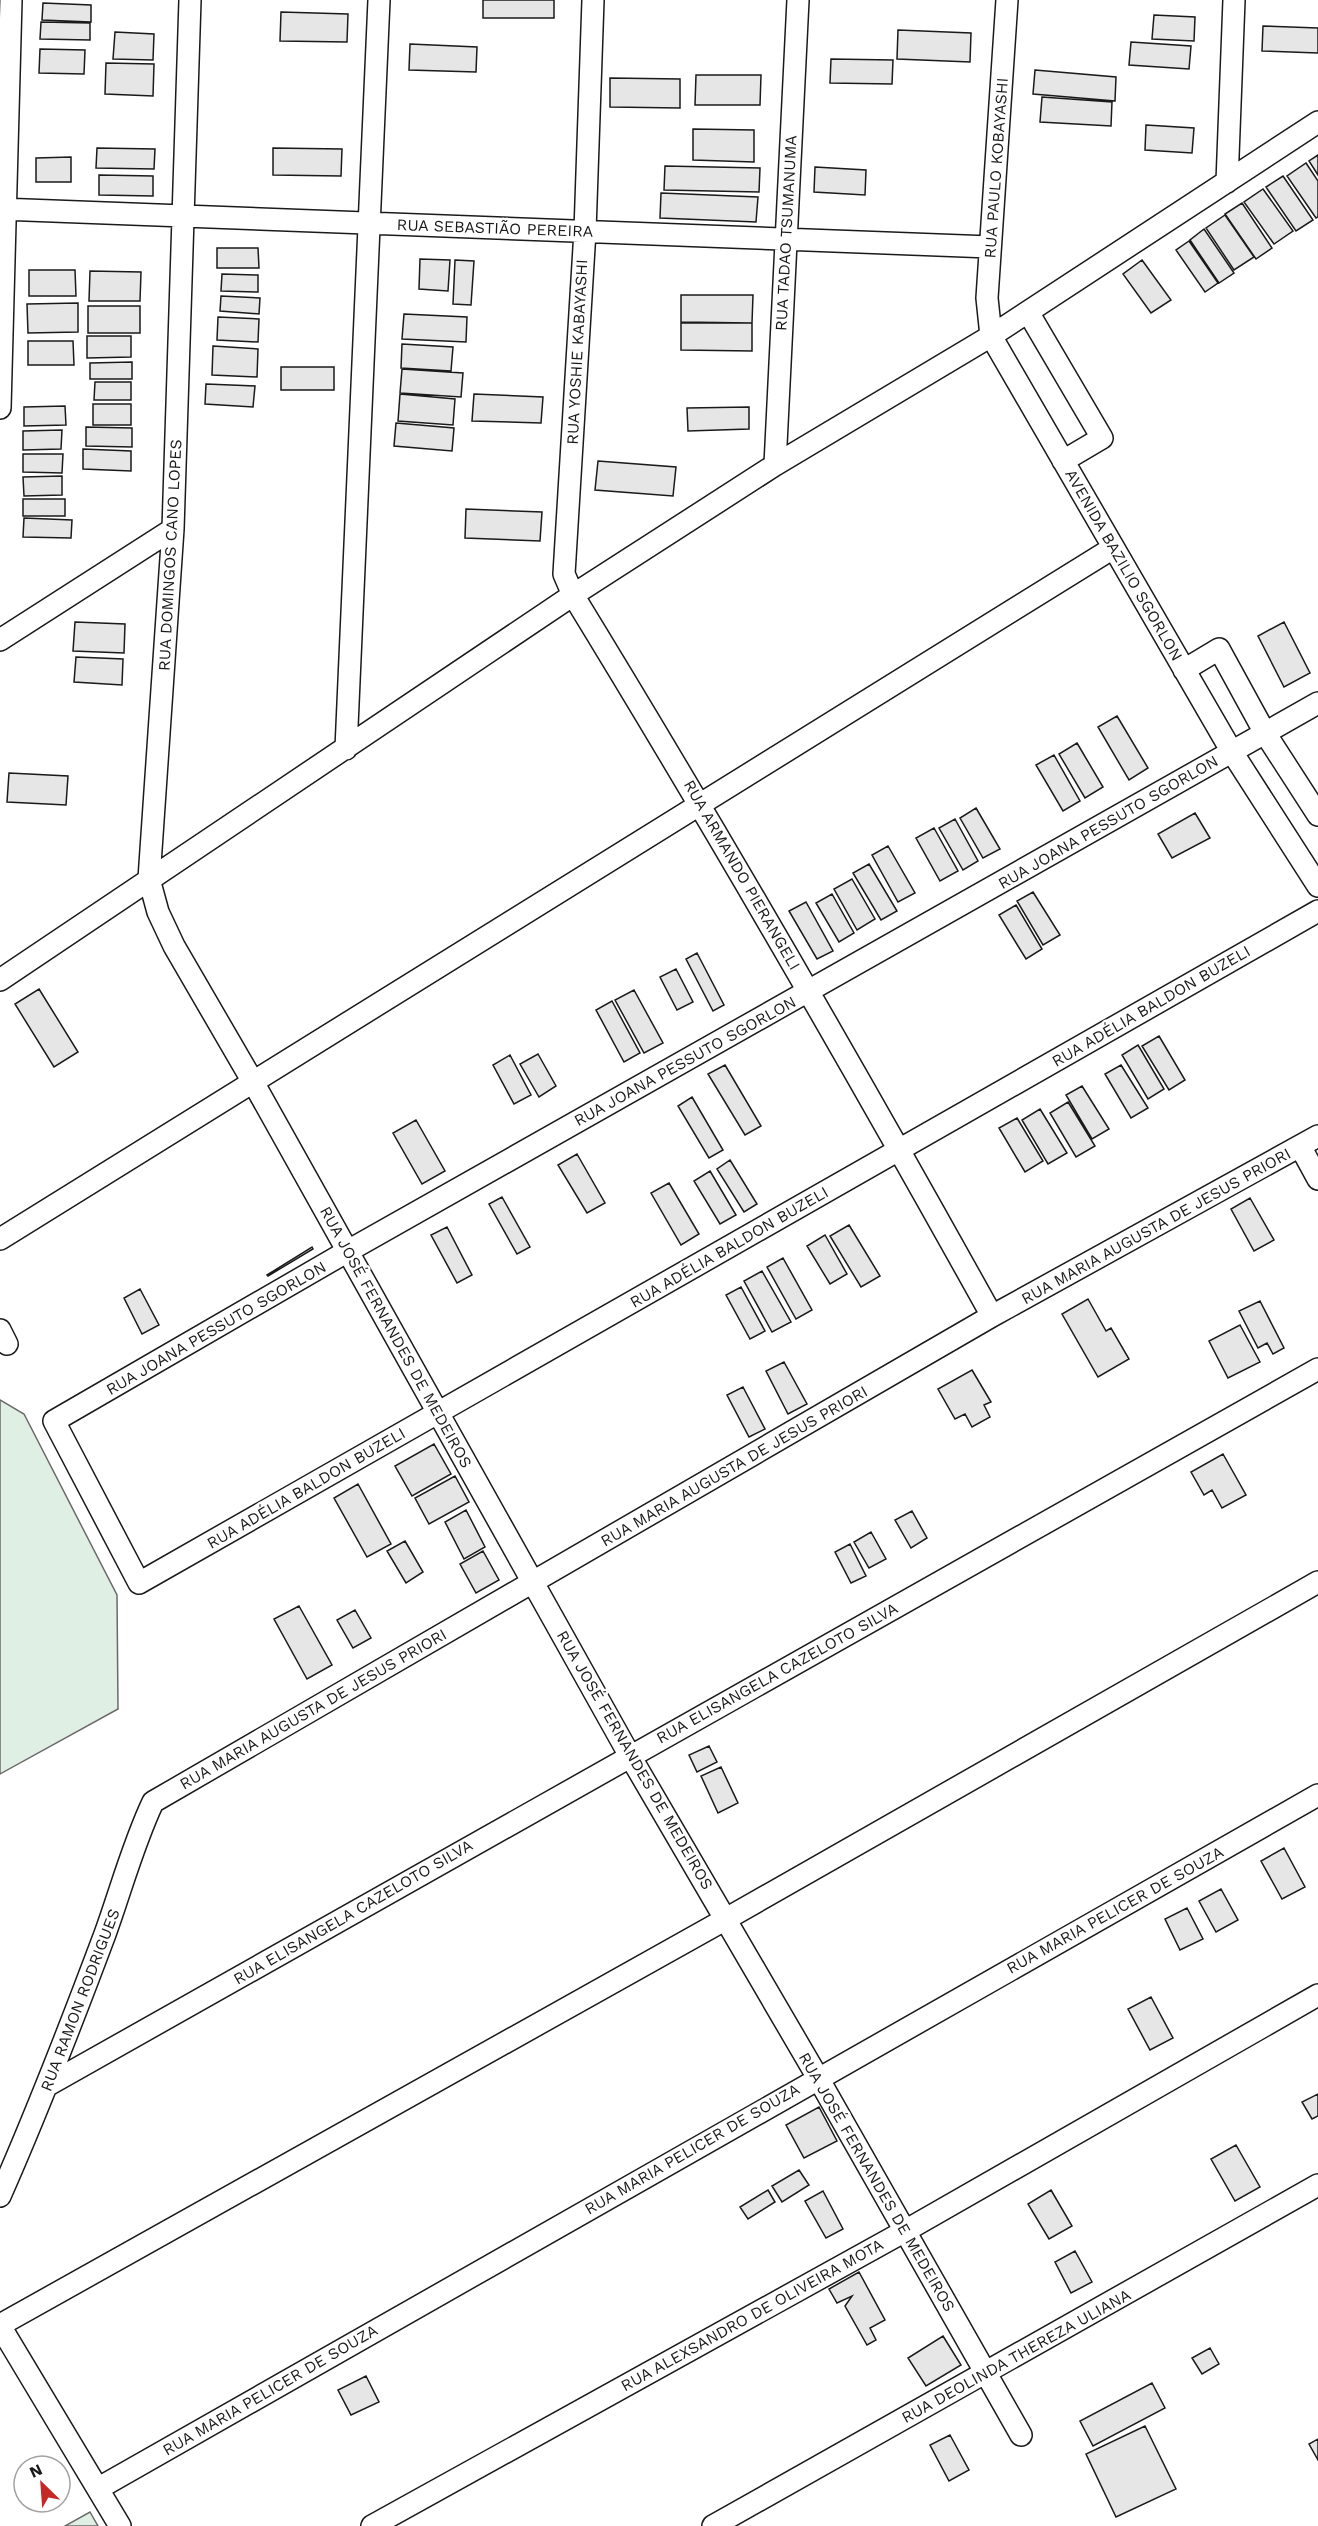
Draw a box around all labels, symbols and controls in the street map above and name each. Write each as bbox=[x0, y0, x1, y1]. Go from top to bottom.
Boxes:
street label: RUA PAULO KOBAYASHI bbox=[980, 77, 1012, 259]
street label: RUA TADAO TSUMANUMA bbox=[771, 134, 801, 331]
street label: RUA SEBASTIÃO PEREIRA bbox=[396, 215, 594, 241]
street label: RUA YOSHIE KABAYASHI bbox=[563, 259, 591, 445]
street label: RUA DOMINGOS CANO LOPES bbox=[154, 439, 186, 671]
street label: AVENIDA BAZILIO SGORLON bbox=[1061, 466, 1187, 664]
street label: RUA JOANA PESSUTO SGORLON bbox=[995, 751, 1221, 893]
street label: RUA ARMANDO PIERANGELI bbox=[680, 777, 804, 973]
street label: RUA ADÉLIA BALDON BUZELI bbox=[1048, 941, 1254, 1071]
street label: RUA JOANA PESSUTO SGORLON bbox=[571, 992, 799, 1130]
street label: RUA MARIA AUGUSTA DE JESUS PRIORI bbox=[1018, 1144, 1294, 1308]
street label: RUA ADÉLIA BALDON BUZELI bbox=[626, 1182, 832, 1312]
street label: RUA JOSÉ FERNANDES DE MEDEIROS bbox=[316, 1203, 476, 1471]
street label: RUA JOANA PESSUTO SGORLON bbox=[103, 1257, 329, 1399]
street label: RUA MARIA AUGUSTA DE JESUS PRIORI bbox=[597, 1382, 871, 1550]
street label: RUA ADÉLIA BALDON BUZELI bbox=[203, 1423, 409, 1553]
street label: RUA ELISANGELA CAZELOTO SILVA bbox=[653, 1598, 901, 1747]
street label: RUA MARIA AUGUSTA DE JESUS PRIORI bbox=[176, 1625, 450, 1793]
street label: RUA JOSÉ FERNANDES DE MEDEIROS bbox=[553, 1627, 717, 1893]
street label: RUA ELISANGELA CAZELOTO SILVA bbox=[230, 1835, 476, 1988]
street label: RUA MARIA PELICER DE SOUZA bbox=[1003, 1842, 1227, 1978]
street label: RUA RAMON RODRIGUES bbox=[36, 1906, 124, 2094]
street label: RUA JOSÉ FERNANDES DE MEDEIROS bbox=[795, 2049, 959, 2315]
street label: RUA MARIA PELICER DE SOUZA bbox=[581, 2079, 803, 2218]
street label: RUA ALEXSANDRO DE OLIVEIRA MOTA bbox=[618, 2235, 887, 2395]
street label: RUA DEOLINDA THEREZA ULIANA bbox=[898, 2285, 1134, 2427]
street label: RUA MARIA PELICER DE SOUZA bbox=[159, 2320, 381, 2459]
north arrow bbox=[12, 2454, 72, 2514]
text: N bbox=[26, 2460, 45, 2482]

